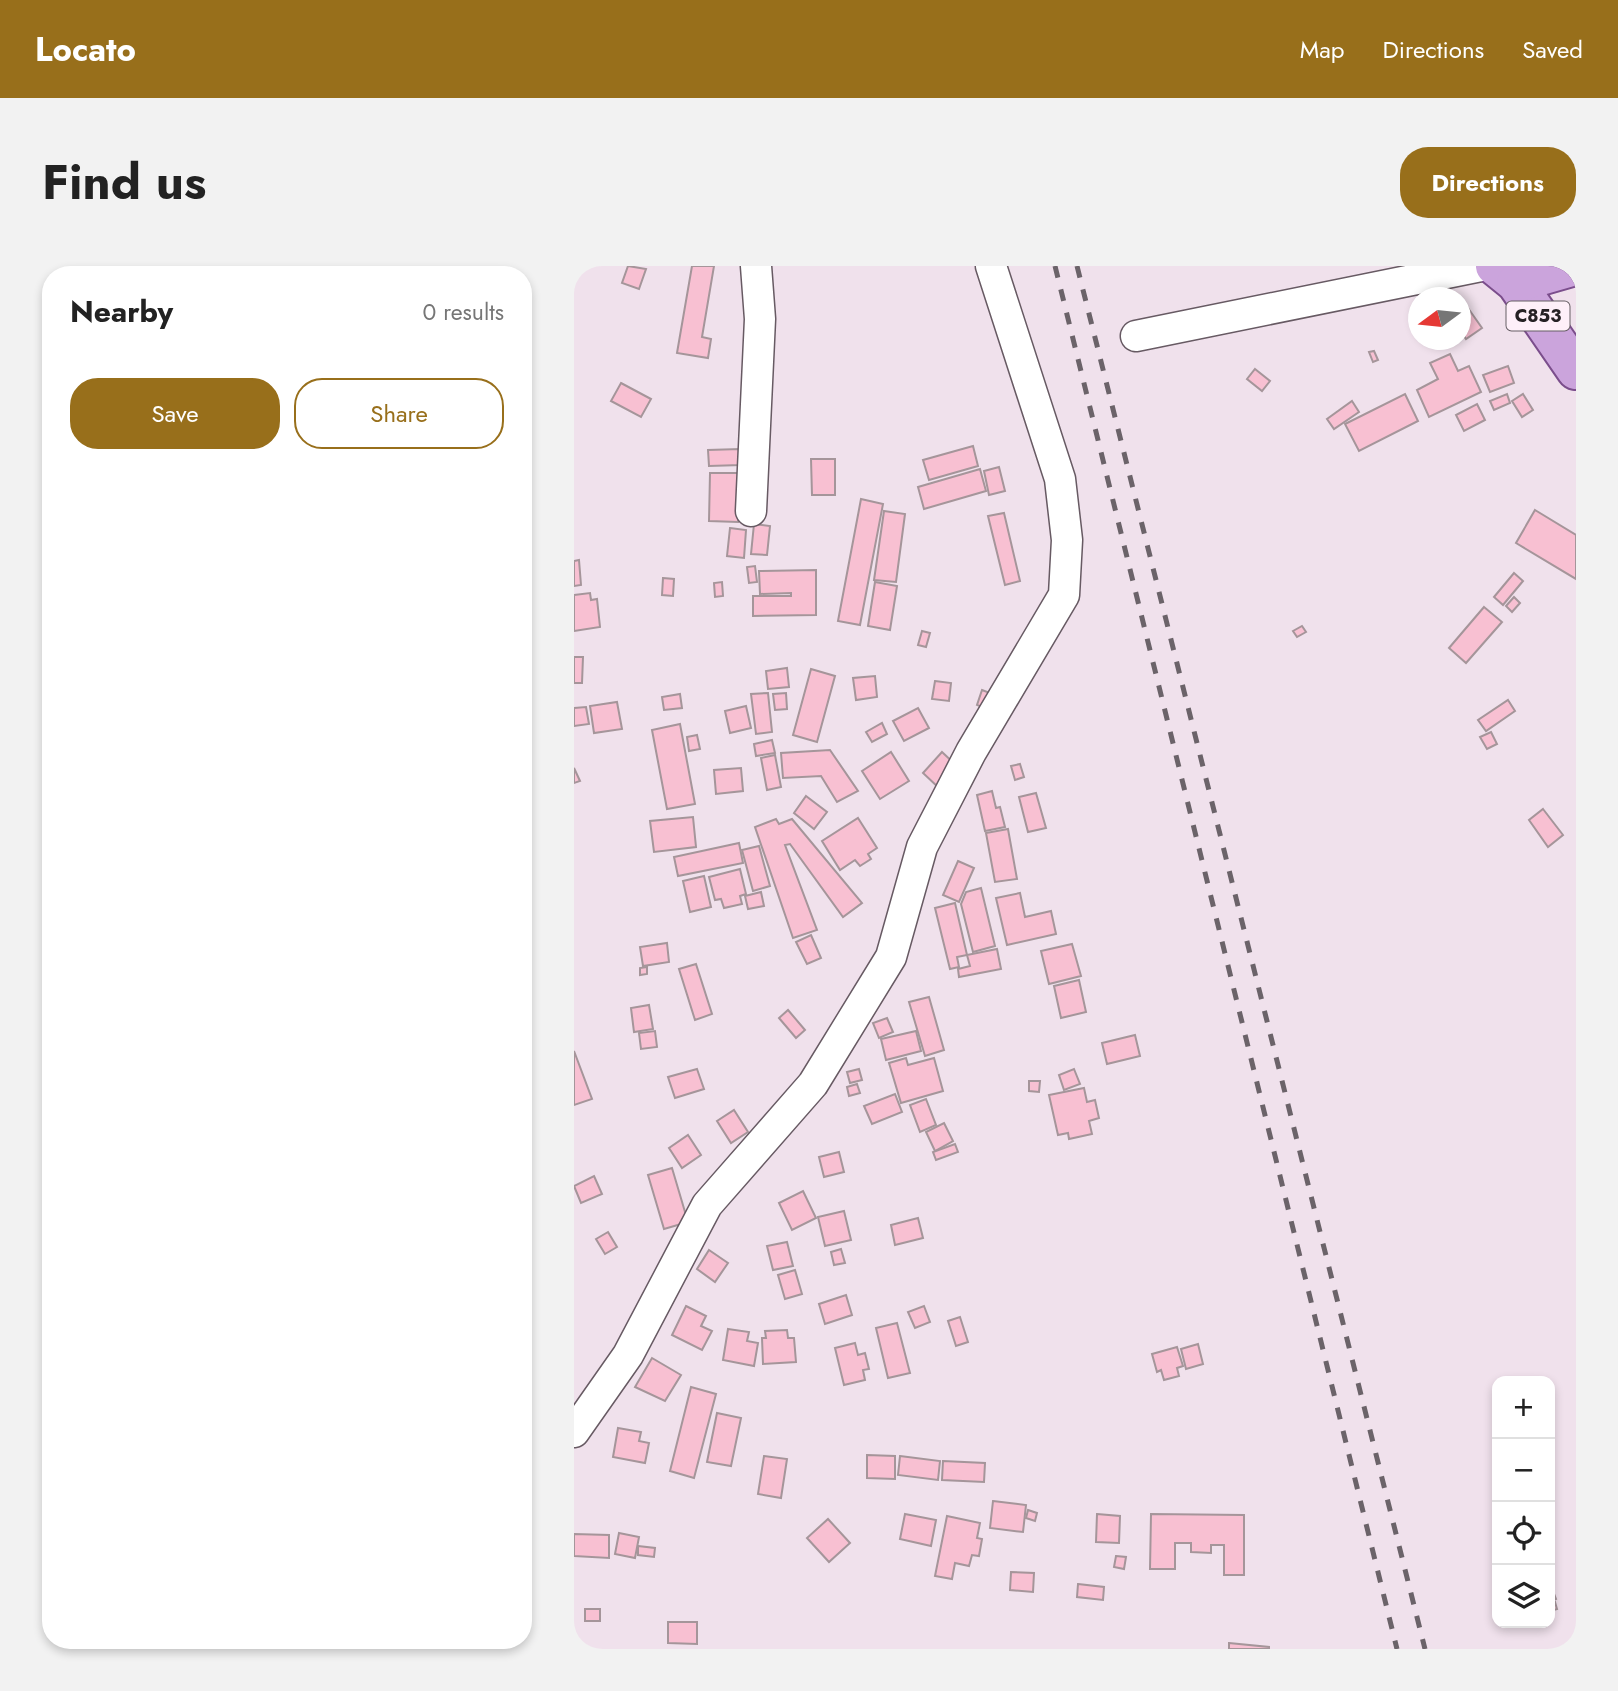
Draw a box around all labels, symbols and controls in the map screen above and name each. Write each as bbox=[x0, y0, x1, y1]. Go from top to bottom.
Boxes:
text: Locato bbox=[35, 26, 136, 73]
text: Map bbox=[1300, 32, 1345, 67]
text: Directions bbox=[1383, 32, 1484, 67]
text: Saved bbox=[1522, 32, 1583, 67]
text: Find us bbox=[42, 147, 206, 217]
button: Directions bbox=[1400, 147, 1576, 218]
north arrow bbox=[1408, 287, 1471, 350]
text: Nearby bbox=[70, 290, 173, 333]
text: 0 results bbox=[422, 295, 504, 329]
road number: C853 bbox=[1506, 302, 1570, 330]
button: Save bbox=[70, 378, 280, 449]
button: Share bbox=[294, 378, 504, 449]
map controls bbox=[1492, 1376, 1555, 1628]
button: + bbox=[1492, 1376, 1555, 1439]
button: − bbox=[1492, 1439, 1555, 1502]
button: locate bbox=[1492, 1502, 1555, 1565]
button: layers bbox=[1492, 1565, 1555, 1628]

